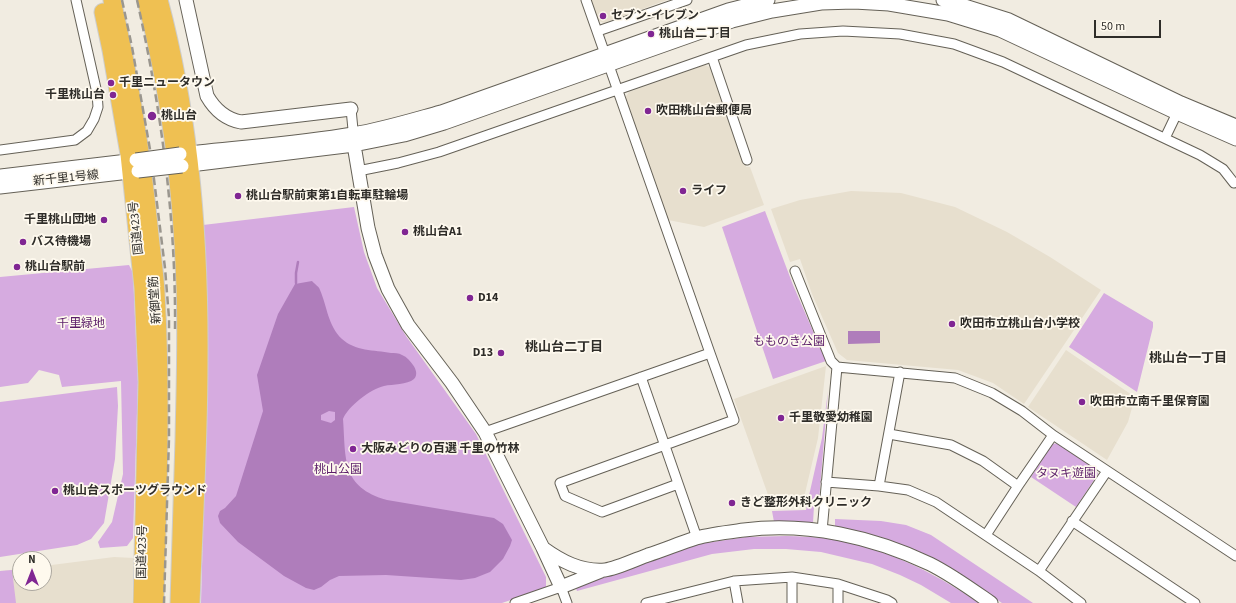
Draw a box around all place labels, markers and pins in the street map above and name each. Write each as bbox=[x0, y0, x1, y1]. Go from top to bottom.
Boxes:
place label: セブン-イレブン bbox=[611, 9, 699, 23]
marker: セブン-イレブン bbox=[598, 11, 608, 21]
place label: 桃山台二丁目 bbox=[659, 27, 731, 41]
marker: 桃山台二丁目 bbox=[646, 29, 656, 39]
place label: 千里ニュータウン bbox=[119, 76, 215, 90]
marker: 千里ニュータウン bbox=[106, 78, 116, 88]
place label: 千里桃山台 bbox=[45, 88, 105, 102]
marker: 千里桃山台 bbox=[108, 90, 118, 100]
place label: 吹田桃山台郵便局 bbox=[656, 104, 752, 118]
marker: 吹田桃山台郵便局 bbox=[643, 106, 653, 116]
place label: 桃山台 bbox=[161, 109, 197, 123]
marker: 桃山台 bbox=[146, 110, 158, 122]
place label: ライフ bbox=[691, 184, 727, 198]
marker: ライフ bbox=[678, 186, 688, 196]
place label: 桃山台駅前東第1自転車駐輪場 bbox=[246, 189, 408, 203]
marker: 桃山台駅前東第1自転車駐輪場 bbox=[233, 191, 243, 201]
place label: 千里桃山団地 bbox=[24, 213, 96, 227]
marker: 千里桃山団地 bbox=[99, 215, 109, 225]
place label: 桃山台A1 bbox=[413, 225, 462, 239]
marker: 桃山台A1 bbox=[400, 227, 410, 237]
place label: バス待機場 bbox=[31, 235, 91, 249]
marker: バス待機場 bbox=[18, 237, 28, 247]
place label: 桃山台駅前 bbox=[25, 260, 85, 274]
marker: 桃山台駅前 bbox=[12, 262, 22, 272]
place label: D14 bbox=[478, 291, 498, 305]
marker: D14 bbox=[465, 293, 475, 303]
place label: 吹田市立桃山台小学校 bbox=[960, 317, 1080, 331]
marker: 吹田市立桃山台小学校 bbox=[947, 319, 957, 329]
place label: D13 bbox=[473, 346, 493, 360]
marker: D13 bbox=[496, 348, 506, 358]
place label: 吹田市立南千里保育園 bbox=[1090, 395, 1210, 409]
marker: 吹田市立南千里保育園 bbox=[1077, 397, 1087, 407]
place label: 千里敬愛幼稚園 bbox=[789, 411, 873, 425]
marker: 千里敬愛幼稚園 bbox=[776, 413, 786, 423]
place label: 大阪みどりの百選 千里の竹林 bbox=[361, 442, 519, 456]
marker: 大阪みどりの百選 千里の竹林 bbox=[348, 444, 358, 454]
place label: 桃山台スポーツグラウンド bbox=[63, 484, 207, 498]
marker: 桃山台スポーツグラウンド bbox=[50, 486, 60, 496]
place label: きど整形外科クリニック bbox=[740, 496, 872, 510]
marker: きど整形外科クリニック bbox=[727, 498, 737, 508]

